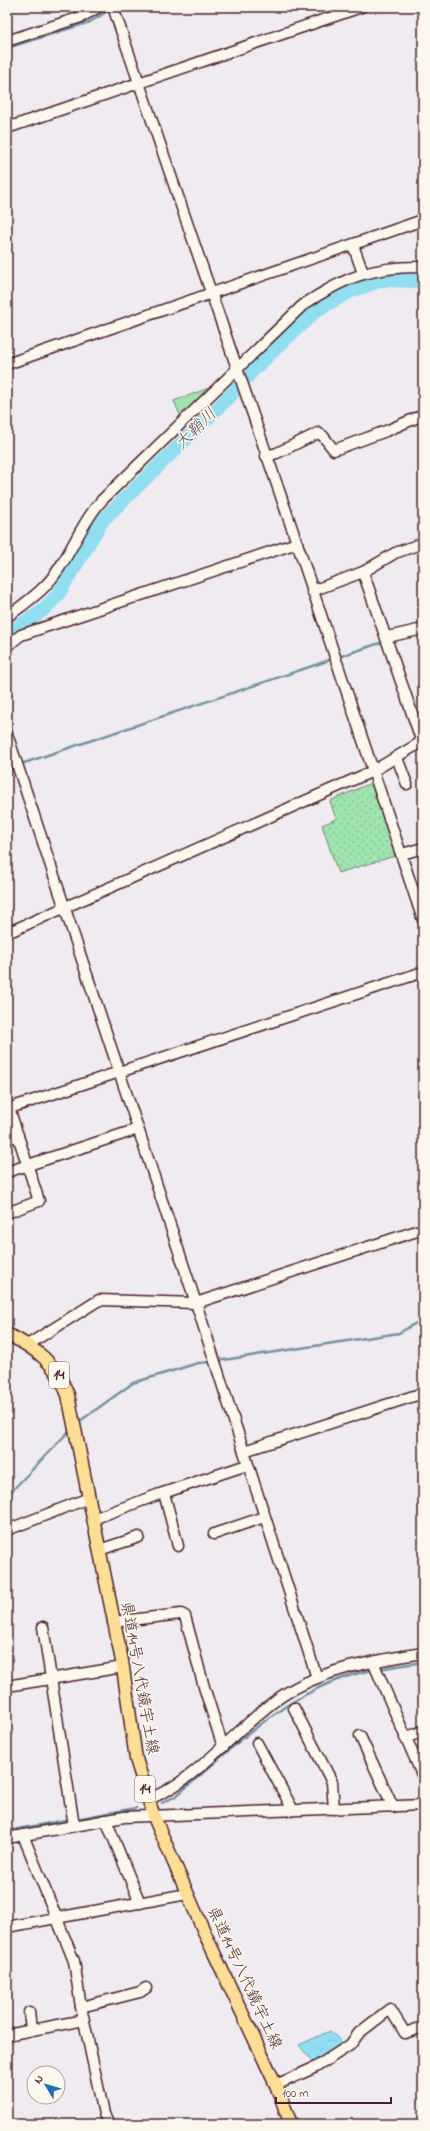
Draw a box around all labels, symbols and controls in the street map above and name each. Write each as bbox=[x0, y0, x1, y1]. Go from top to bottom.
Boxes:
water label: 大鞘川 bbox=[169, 402, 223, 456]
road number: 14 bbox=[49, 1362, 69, 1388]
street label: 県道14号八代鏡宇土線 bbox=[114, 1599, 164, 1757]
road number: 14 bbox=[135, 1776, 155, 1802]
street label: 県道14号八代鏡宇土線 bbox=[200, 1902, 288, 2054]
north arrow bbox=[26, 2065, 66, 2105]
text: N bbox=[30, 2072, 48, 2087]
scale bar bbox=[276, 2079, 391, 2105]
text: 100 m bbox=[282, 2085, 309, 2103]

